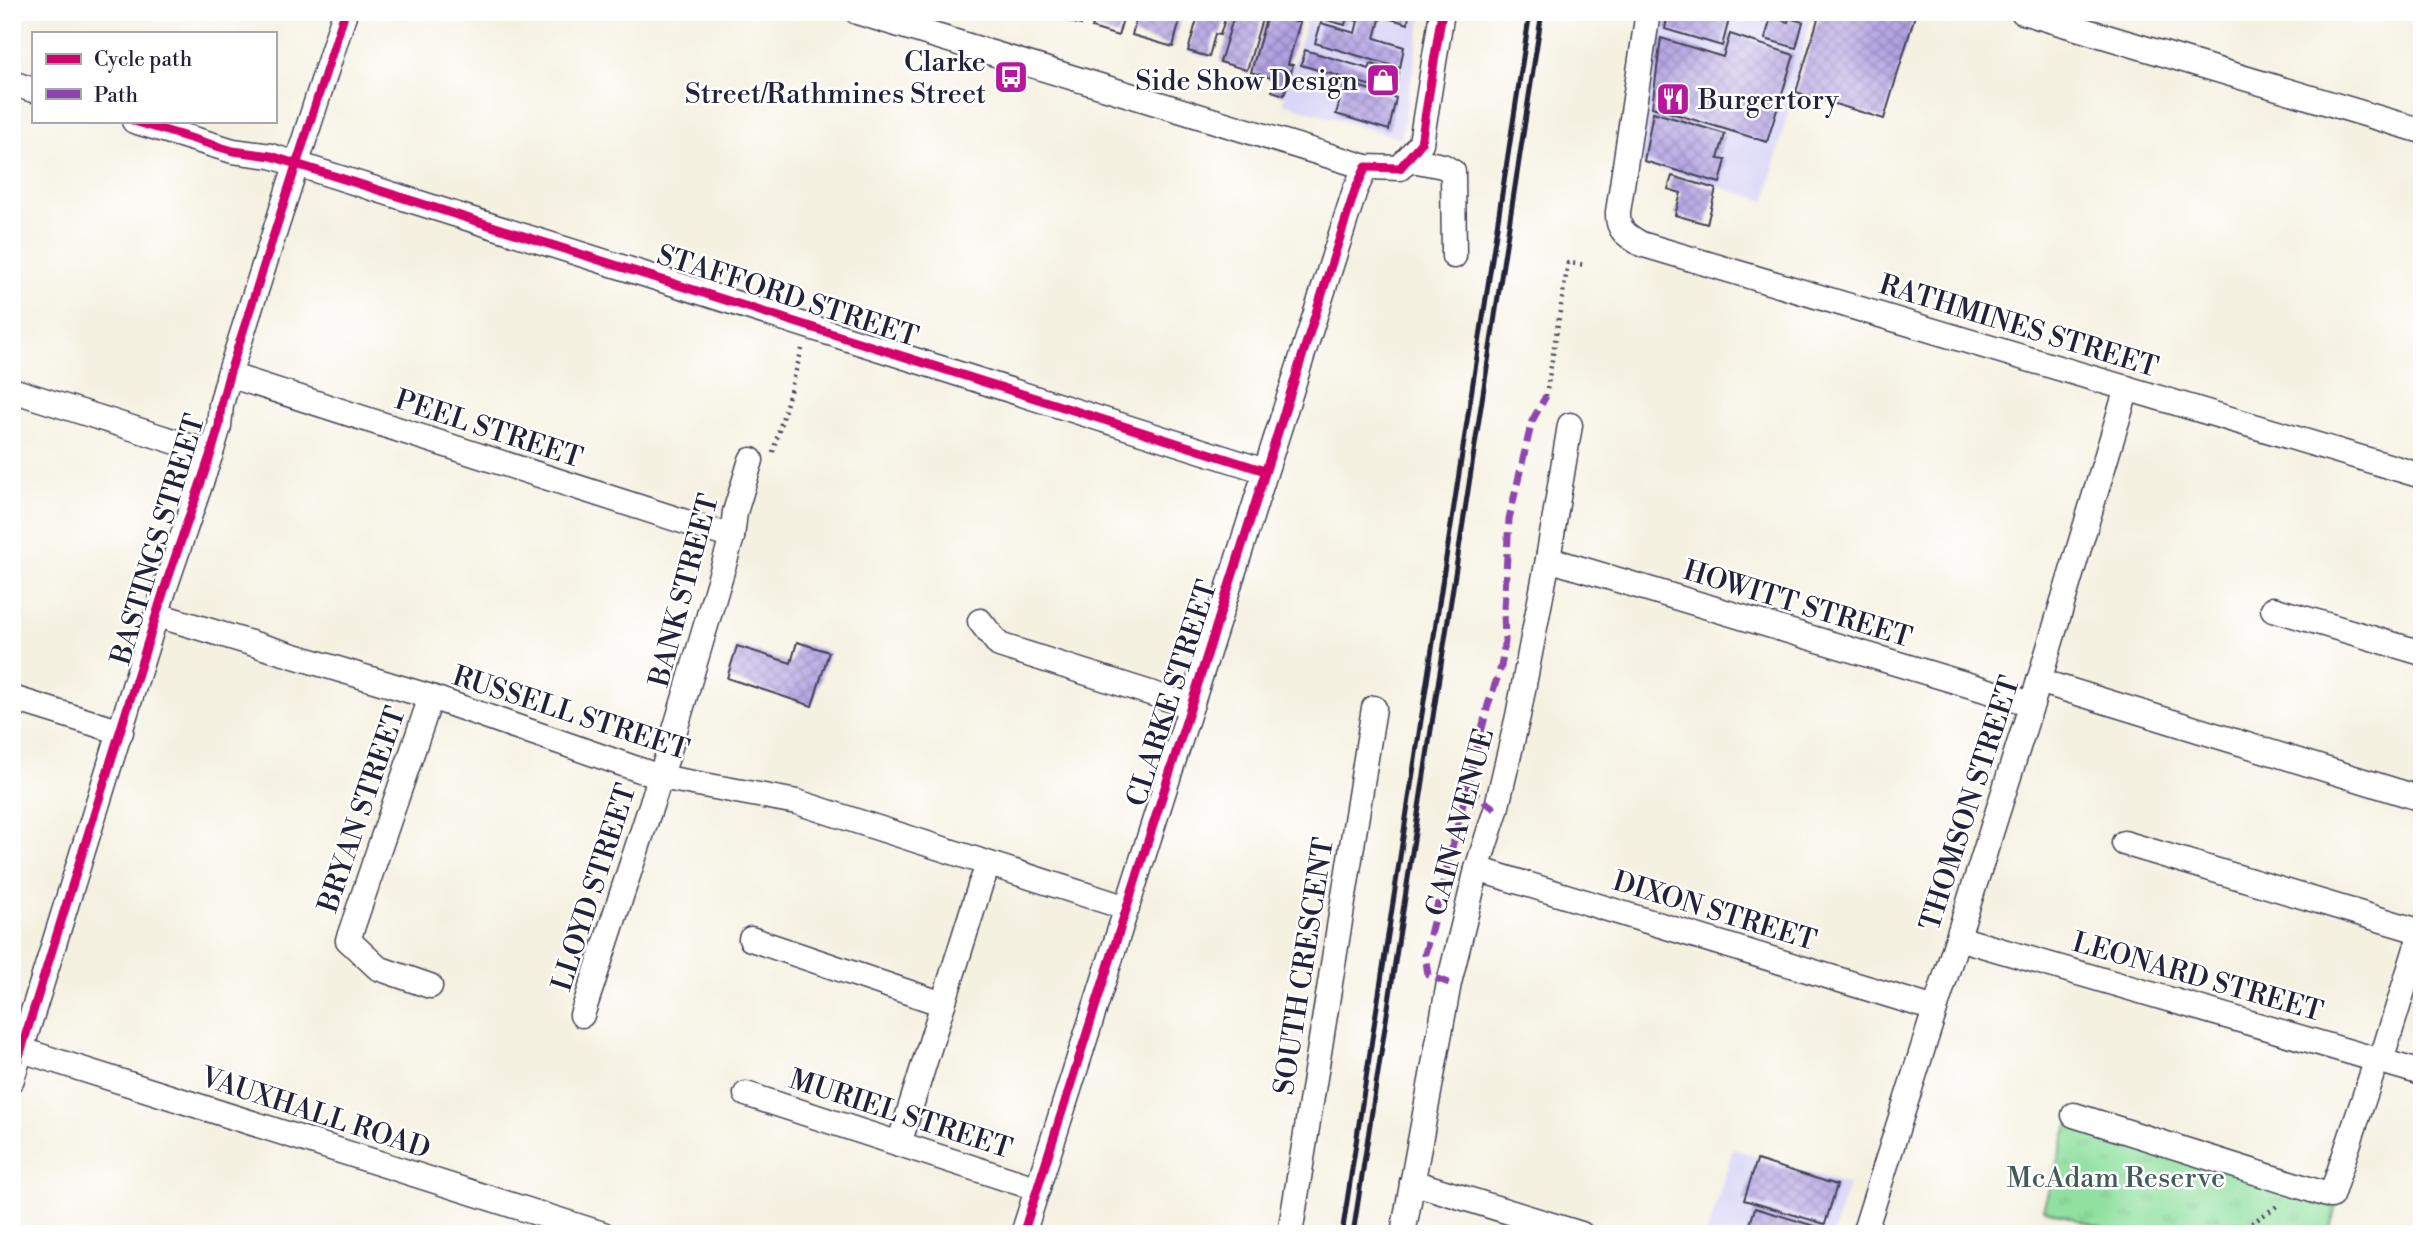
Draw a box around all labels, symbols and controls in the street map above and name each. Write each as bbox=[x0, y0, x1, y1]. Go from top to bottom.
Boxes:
legend bbox=[32, 32, 276, 122]
place label: Clarke Street/Rathmines Street bbox=[685, 45, 986, 112]
text: Cycle path bbox=[94, 47, 193, 73]
bus stop icon: Clarke Street/Rathmines Street bbox=[992, 58, 1030, 96]
shop icon: Side Show Design bbox=[1364, 61, 1402, 99]
place label: Side Show Design bbox=[1135, 64, 1358, 99]
restaurant icon: Burgertory bbox=[1654, 80, 1692, 118]
text: Path bbox=[94, 83, 139, 109]
place label: Burgertory bbox=[1697, 83, 1839, 118]
street label: STAFFORD STREET bbox=[653, 238, 923, 355]
street label: RATHMINES STREET bbox=[1875, 267, 2162, 386]
street label: PEEL STREET bbox=[390, 383, 587, 476]
street label: BASTINGS STREET bbox=[103, 410, 213, 670]
street label: BANK STREET bbox=[642, 490, 727, 692]
street label: HOWITT STREET bbox=[1679, 553, 1916, 656]
street label: CLARKE STREET bbox=[1119, 576, 1226, 811]
street label: RUSSELL STREET bbox=[448, 659, 693, 768]
street label: THOMSON STREET bbox=[1913, 672, 2028, 935]
street label: BRYAN STREET bbox=[311, 702, 414, 918]
street label: CAIN AVENUE bbox=[1419, 725, 1502, 920]
street label: LLOYD STREET bbox=[544, 779, 644, 995]
street label: SOUTH CRESCENT bbox=[1267, 835, 1342, 1097]
street label: DIXON STREET bbox=[1609, 864, 1821, 959]
street label: LEONARD STREET bbox=[2068, 925, 2327, 1030]
street label: VAUXHALL ROAD bbox=[195, 1060, 435, 1167]
street label: MURIEL STREET bbox=[785, 1062, 1016, 1167]
park label: McAdam Reserve bbox=[2007, 1161, 2225, 1196]

